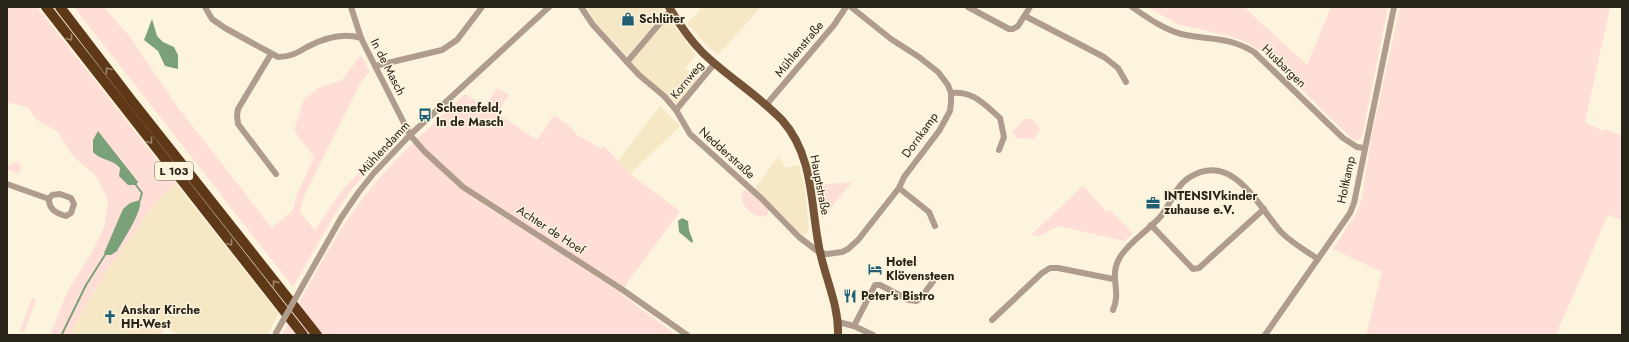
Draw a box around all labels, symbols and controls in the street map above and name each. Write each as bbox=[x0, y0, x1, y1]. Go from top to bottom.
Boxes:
place label: Schlüter bbox=[639, 10, 685, 28]
shop icon: Schlüter bbox=[620, 11, 636, 27]
street label: Mühlenstraße bbox=[770, 17, 828, 81]
one-way arrow bbox=[65, 33, 72, 40]
street label: In de Masch bbox=[366, 35, 410, 99]
street label: Husbargen bbox=[1258, 40, 1310, 92]
street label: Kornweg bbox=[666, 57, 708, 103]
one-way arrow bbox=[106, 68, 113, 75]
place label: Schenefeld, In de Masch bbox=[436, 99, 504, 131]
bus stop icon: Schenefeld, In de Masch bbox=[417, 107, 433, 123]
street label: Dornkamp bbox=[897, 108, 943, 161]
street label: Mühlendamm bbox=[354, 117, 414, 179]
street label: Nedderstraße bbox=[695, 123, 759, 183]
one-way arrow bbox=[145, 136, 152, 143]
street label: Hauptstraße bbox=[805, 153, 835, 217]
street label: Holtkamp bbox=[1332, 154, 1360, 205]
road number: L 103 bbox=[155, 162, 193, 180]
place label: INTENSIVkinder zuhause e.V. bbox=[1164, 187, 1257, 219]
office icon: INTENSIVkinder zuhause e.V. bbox=[1145, 195, 1161, 211]
street label: Achter de Hoef bbox=[513, 201, 589, 259]
one-way arrow bbox=[225, 238, 232, 245]
place label: Hotel Klövensteen bbox=[886, 253, 954, 285]
hotel icon: Hotel Klövensteen bbox=[867, 261, 883, 277]
one-way arrow bbox=[273, 280, 280, 287]
place label: Peter's Bistro bbox=[861, 287, 935, 305]
restaurant icon: Peter's Bistro bbox=[842, 288, 858, 304]
place label: Anskar Kirche HH-West bbox=[120, 301, 200, 333]
church icon: Anskar Kirche HH-West bbox=[102, 309, 118, 325]

